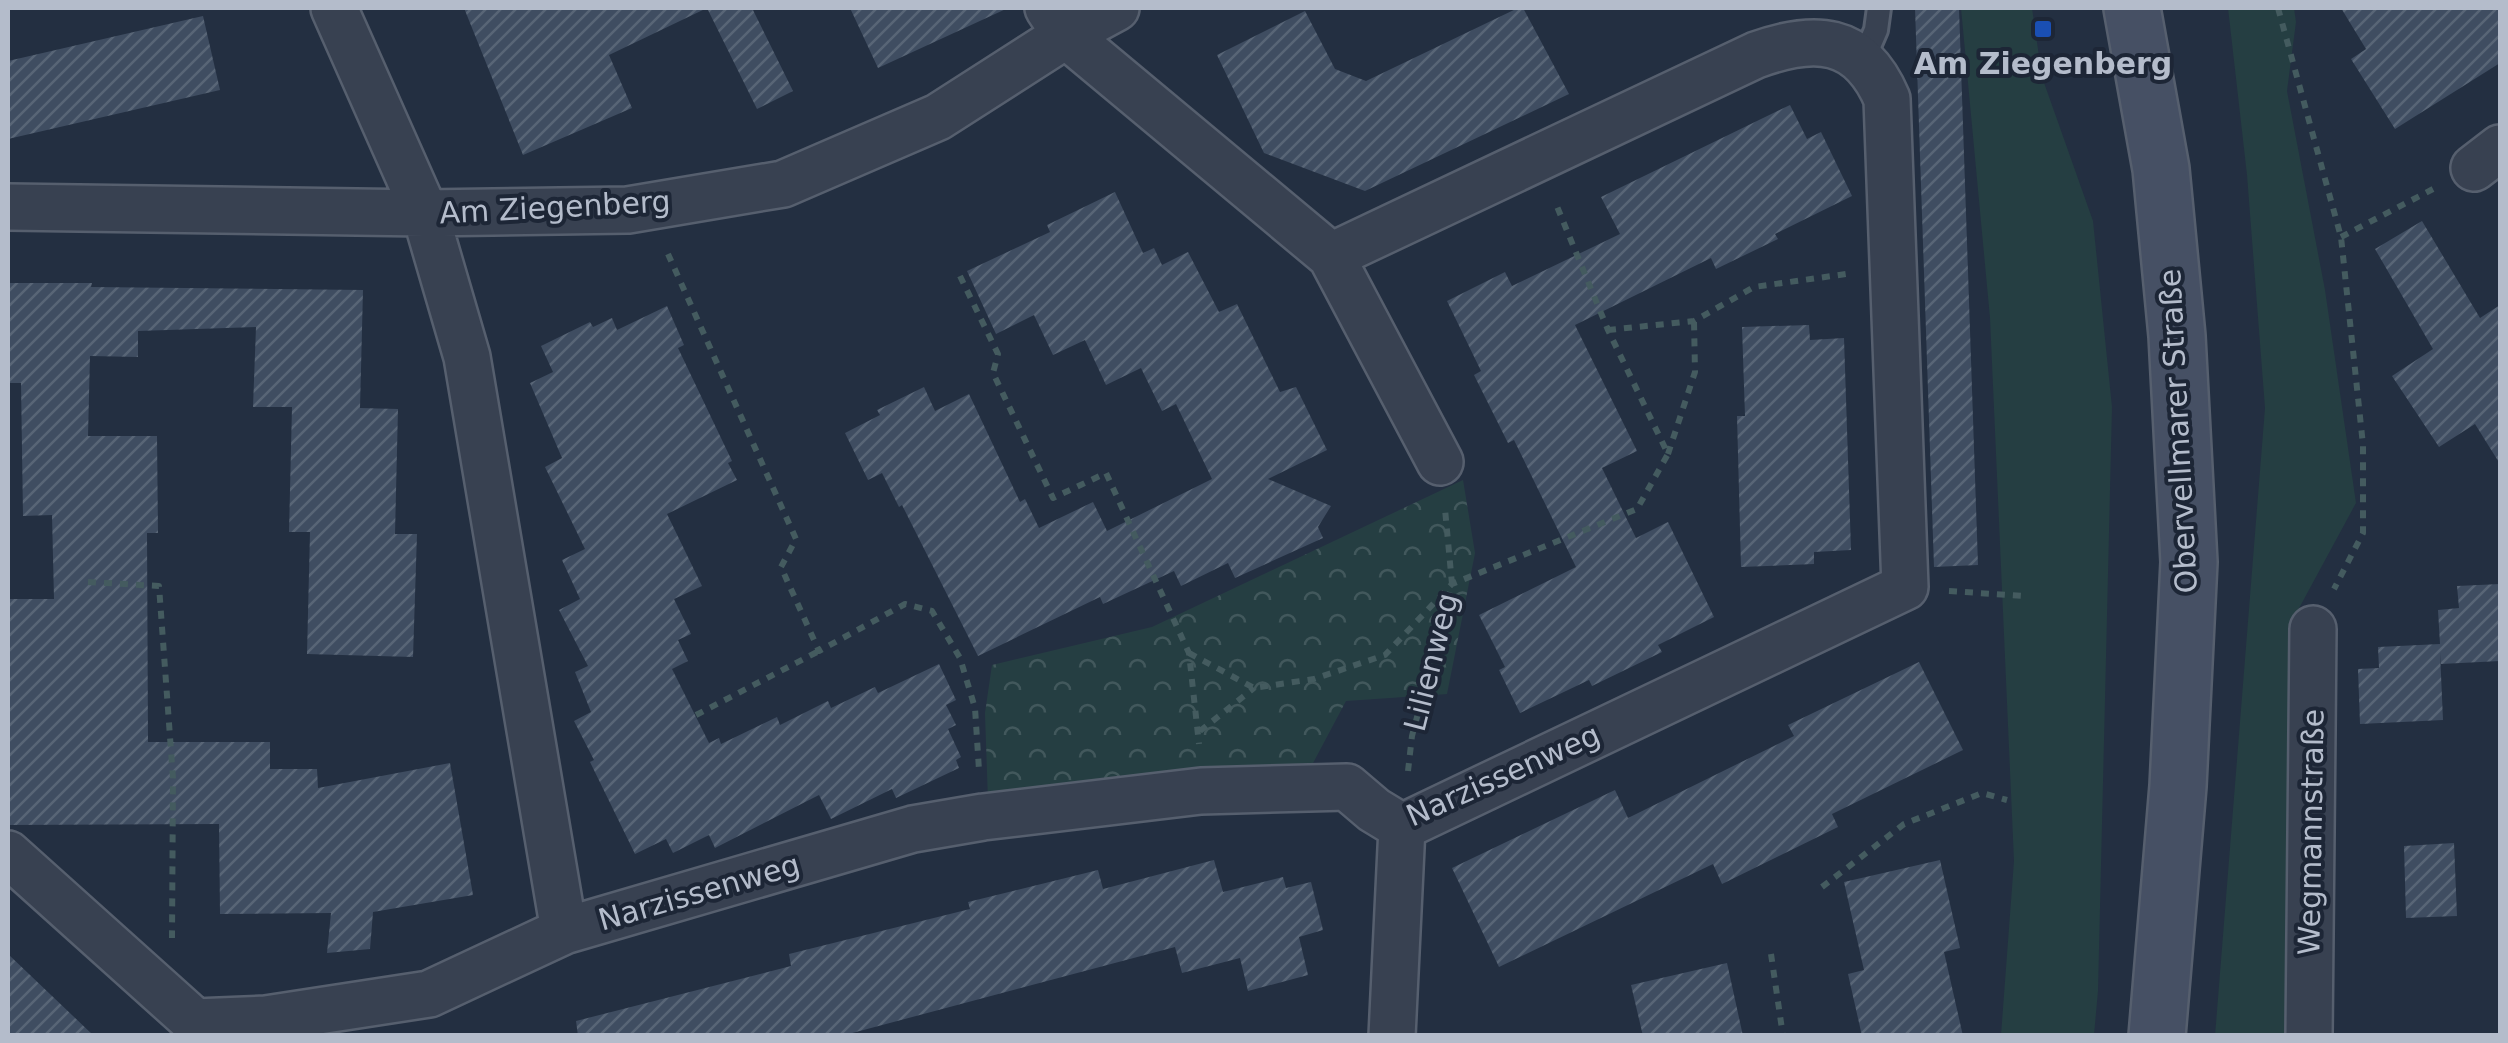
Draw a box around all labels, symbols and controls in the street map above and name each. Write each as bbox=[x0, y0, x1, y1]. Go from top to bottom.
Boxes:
marker: Am Ziegenberg bbox=[2032, 18, 2054, 40]
place label: Am Ziegenberg bbox=[1914, 46, 2172, 81]
street label: Am Ziegenberg bbox=[438, 183, 672, 231]
street label: Obervellmarer Straße bbox=[2152, 268, 2204, 594]
street label: Lilienweg bbox=[1397, 589, 1465, 735]
street label: Wegmannstraße bbox=[2291, 708, 2331, 956]
street label: Narzissenweg bbox=[1401, 717, 1605, 833]
street label: Narzissenweg bbox=[594, 847, 804, 937]

